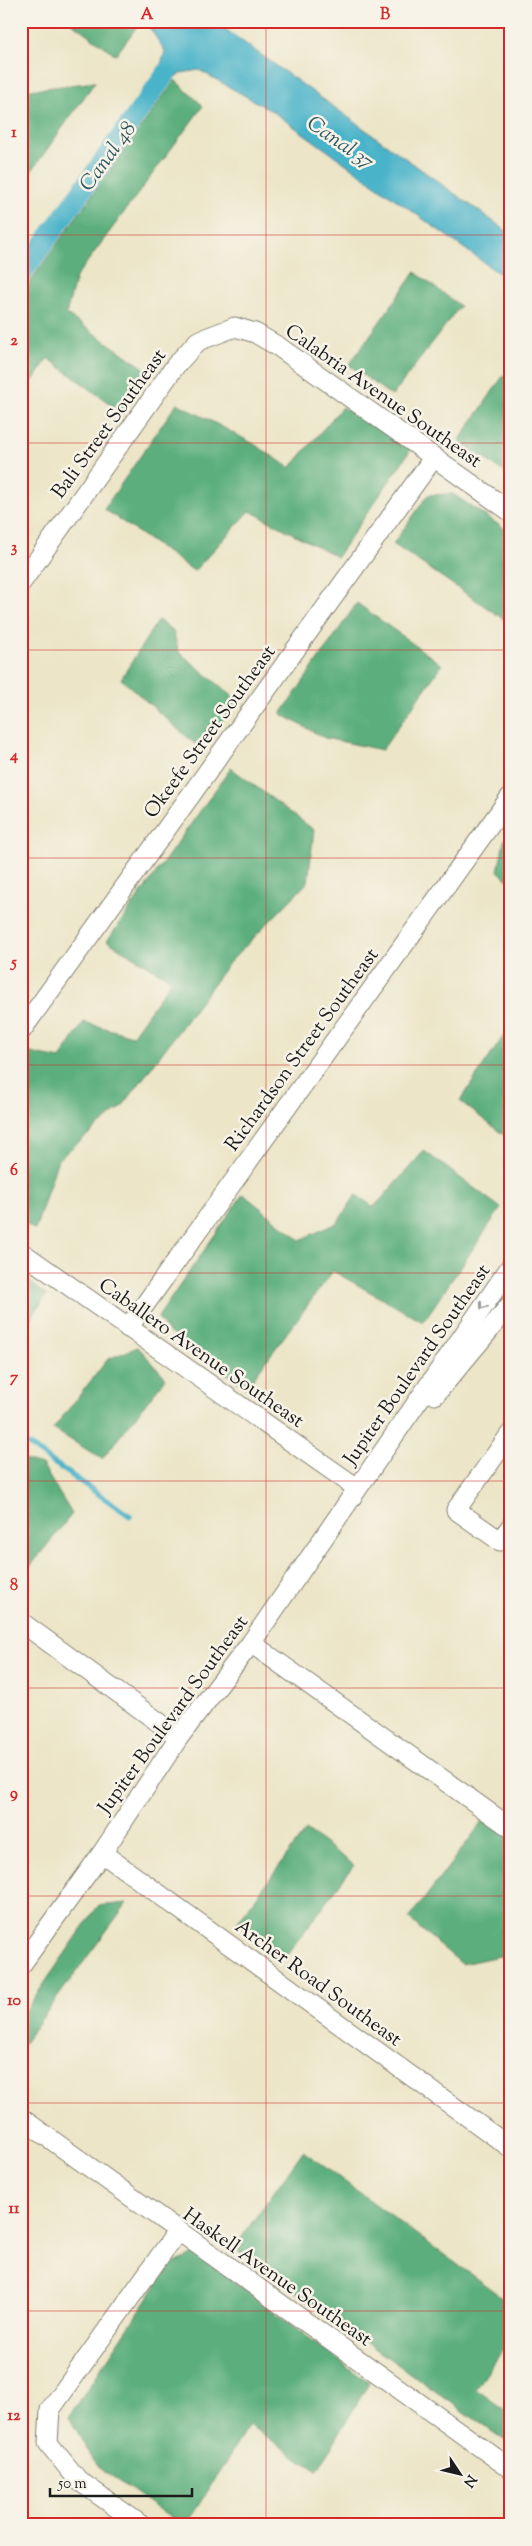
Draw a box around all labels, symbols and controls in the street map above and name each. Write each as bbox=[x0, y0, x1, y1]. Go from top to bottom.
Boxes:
text: A bbox=[141, 4, 154, 27]
text: B bbox=[380, 4, 390, 27]
water label: Canal 37 bbox=[300, 109, 380, 178]
water label: Canal 48 bbox=[73, 116, 144, 198]
text: 1 bbox=[11, 122, 17, 145]
street label: Calabria Avenue Southeast bbox=[278, 318, 487, 476]
text: 2 bbox=[10, 330, 18, 353]
street label: Bali Street Southeast bbox=[46, 343, 175, 506]
text: 3 bbox=[11, 537, 18, 560]
street label: Okeefe Street Southeast bbox=[138, 640, 284, 825]
text: 4 bbox=[9, 745, 18, 768]
street label: Richardson Street Southeast bbox=[219, 943, 387, 1158]
text: 5 bbox=[9, 952, 17, 975]
text: 6 bbox=[10, 1160, 18, 1183]
street label: Jupiter Boulevard Southeast bbox=[337, 1259, 499, 1473]
street label: Caballero Avenue Southeast bbox=[92, 1272, 309, 1436]
one-way arrow bbox=[480, 1300, 489, 1310]
text: 7 bbox=[10, 1367, 19, 1390]
text: 8 bbox=[10, 1575, 18, 1598]
street label: Jupiter Boulevard Southeast bbox=[91, 1610, 256, 1822]
text: 9 bbox=[10, 1783, 18, 1806]
street label: Archer Road Southeast bbox=[228, 1913, 407, 2055]
text: 10 bbox=[7, 1990, 21, 2013]
text: 11 bbox=[9, 2198, 20, 2221]
street label: Haskell Avenue Southeast bbox=[176, 2202, 377, 2355]
text: 12 bbox=[8, 2405, 21, 2428]
north arrow bbox=[434, 2448, 484, 2498]
scale bar bbox=[50, 2466, 192, 2498]
text: N bbox=[458, 2470, 480, 2491]
text: 50 m bbox=[57, 2474, 87, 2495]

